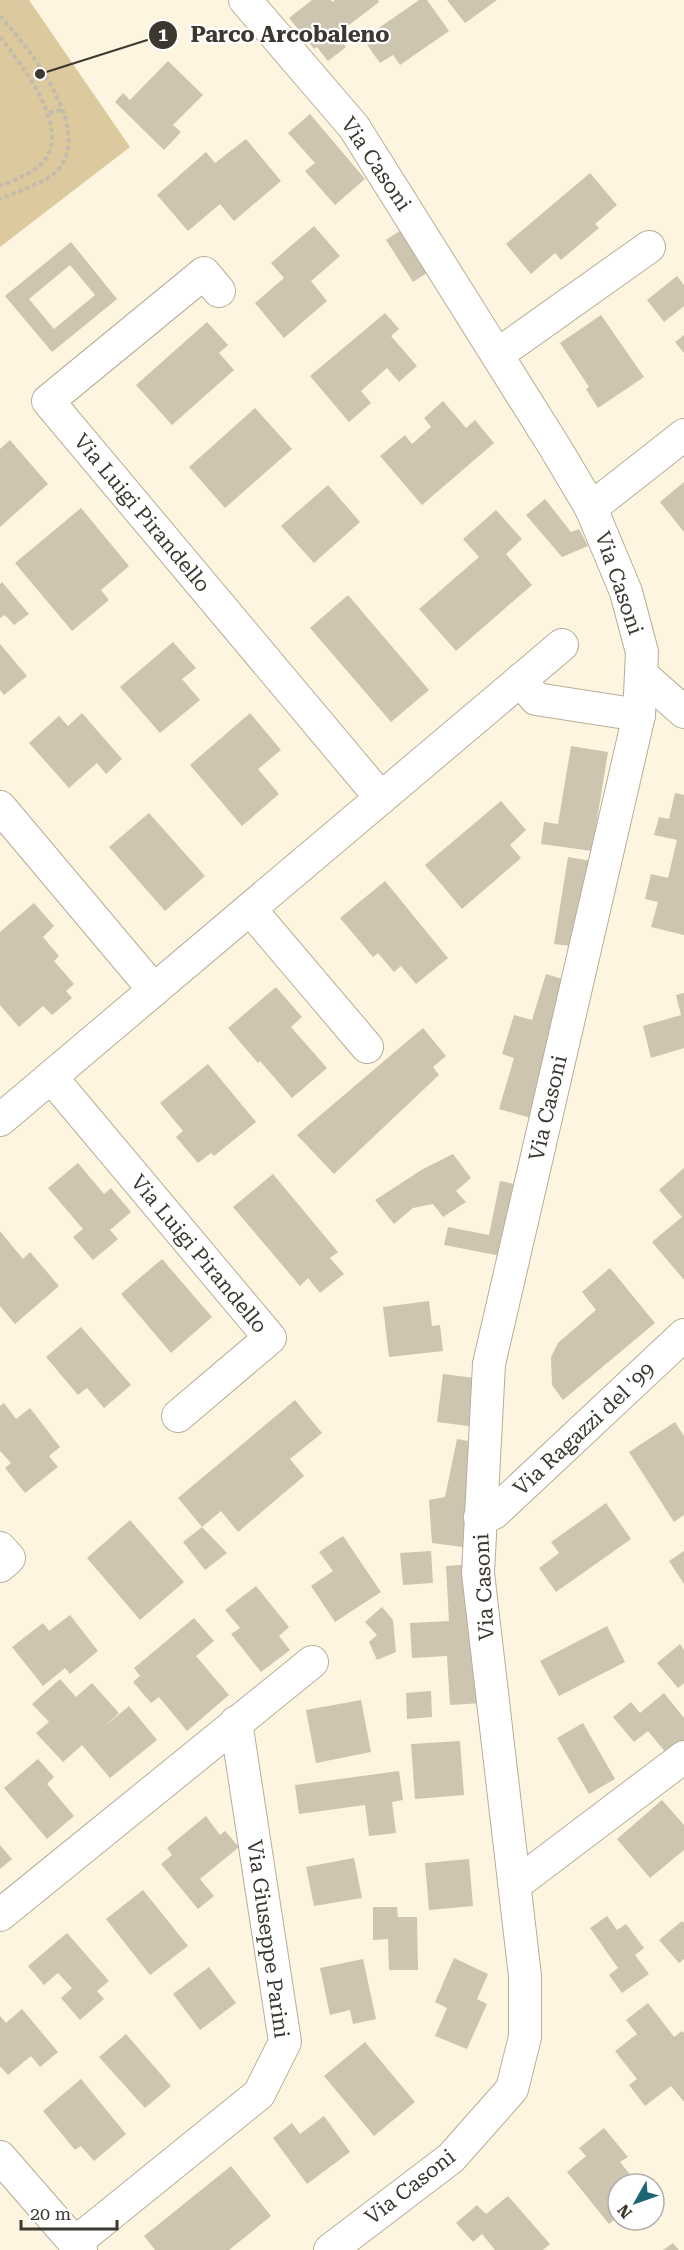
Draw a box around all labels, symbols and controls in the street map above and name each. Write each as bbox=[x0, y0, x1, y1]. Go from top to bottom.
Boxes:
callout: Parco Arcobaleno bbox=[148, 15, 401, 55]
text: Parco Arcobaleno bbox=[190, 22, 390, 47]
text: 1 bbox=[158, 24, 168, 45]
street label: Via Casoni bbox=[336, 113, 416, 216]
street label: Via Luigi Pirandello bbox=[69, 429, 215, 597]
street label: Via Casoni bbox=[590, 528, 648, 638]
street label: Via Casoni bbox=[524, 1053, 572, 1163]
street label: Via Luigi Pirandello bbox=[126, 1170, 272, 1338]
street label: Via Ragazzi del '99 bbox=[509, 1358, 659, 1500]
street label: Via Casoni bbox=[469, 1532, 499, 1641]
street label: Via Giuseppe Parini bbox=[242, 1838, 294, 2040]
street label: Via Casoni bbox=[360, 2144, 460, 2230]
north arrow bbox=[606, 2172, 666, 2232]
scale bar bbox=[21, 2193, 117, 2231]
text: N bbox=[614, 2200, 636, 2222]
text: 20 m bbox=[30, 2203, 71, 2224]

